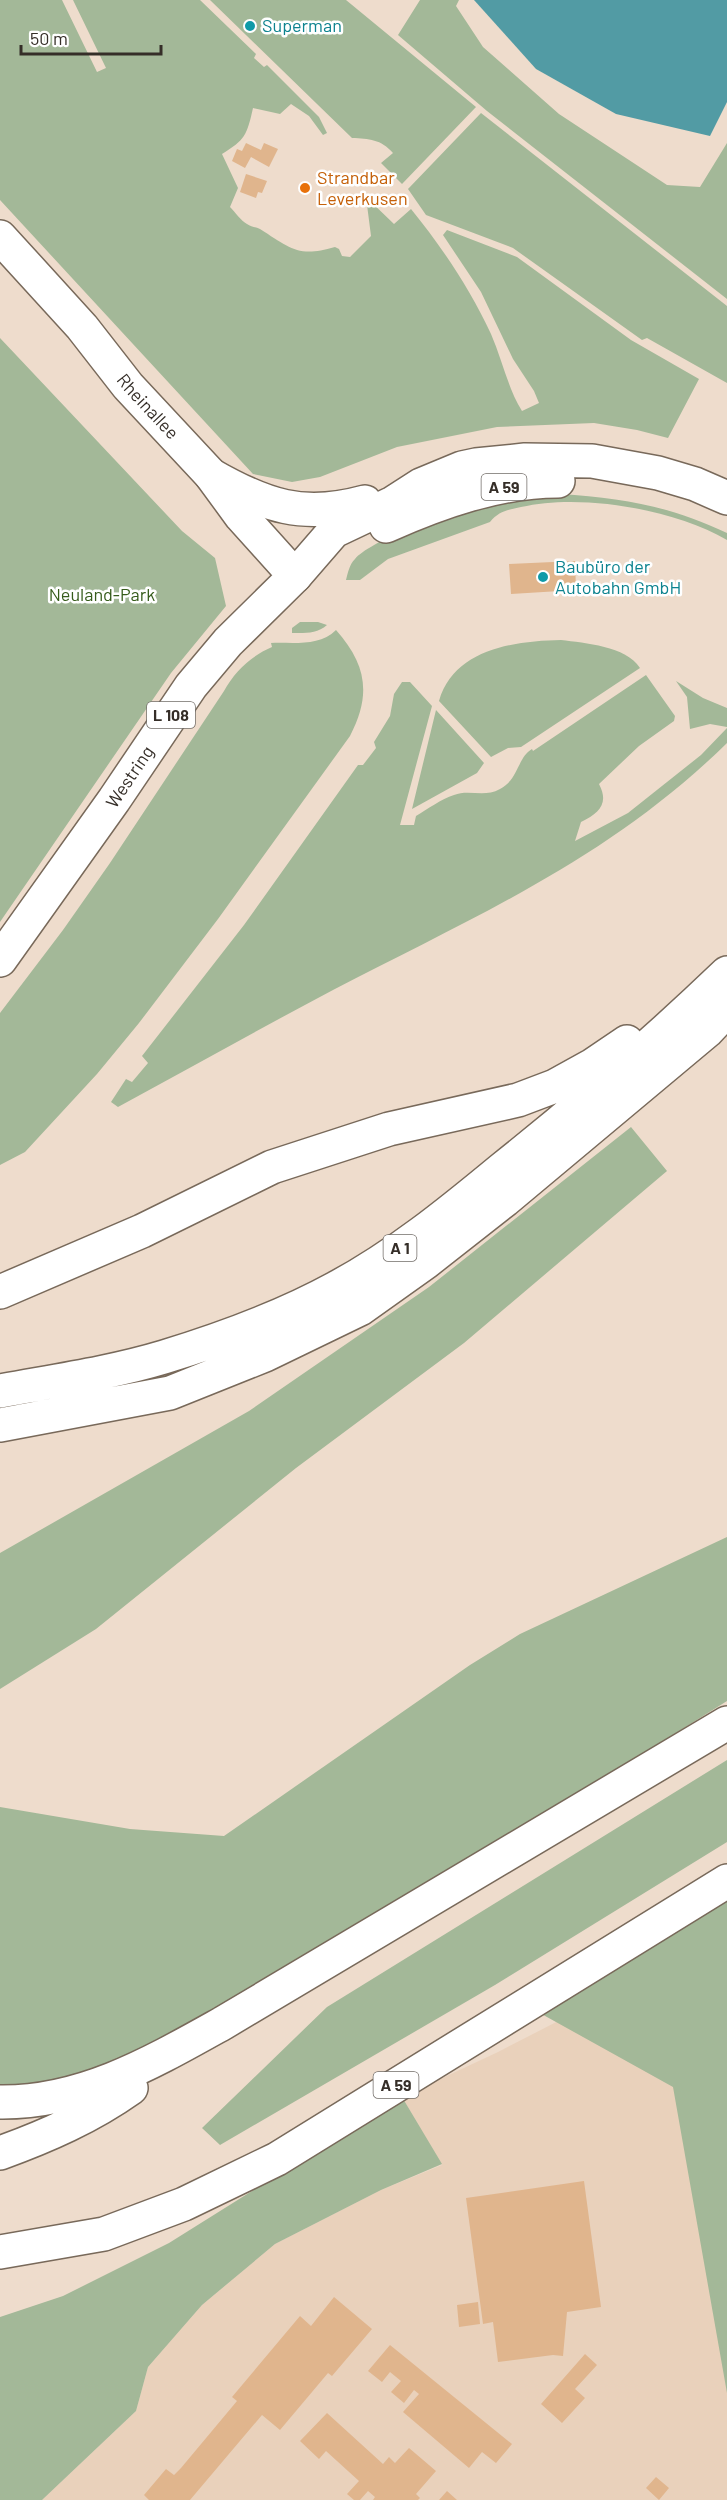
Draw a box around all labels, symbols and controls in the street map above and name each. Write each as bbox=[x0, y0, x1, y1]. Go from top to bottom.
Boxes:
place label: Superman bbox=[262, 14, 342, 36]
scale bar bbox=[21, 18, 160, 56]
marker: Superman bbox=[243, 19, 257, 33]
text: 50 m bbox=[30, 27, 68, 49]
place label: Strandbar Leverkusen bbox=[317, 166, 408, 209]
marker: Strandbar Leverkusen bbox=[298, 181, 312, 195]
street label: Rheinallee bbox=[113, 369, 184, 443]
road number: A 59 bbox=[482, 474, 526, 500]
place label: Baubüro der Autobahn GmbH bbox=[555, 555, 681, 598]
marker: Baubüro der Autobahn GmbH bbox=[536, 570, 550, 584]
park label: Neuland-Park bbox=[49, 583, 155, 605]
road number: L 108 bbox=[147, 702, 195, 728]
street label: Westring bbox=[100, 741, 158, 812]
road number: A 1 bbox=[384, 1235, 416, 1261]
road number: A 59 bbox=[374, 2072, 418, 2098]

